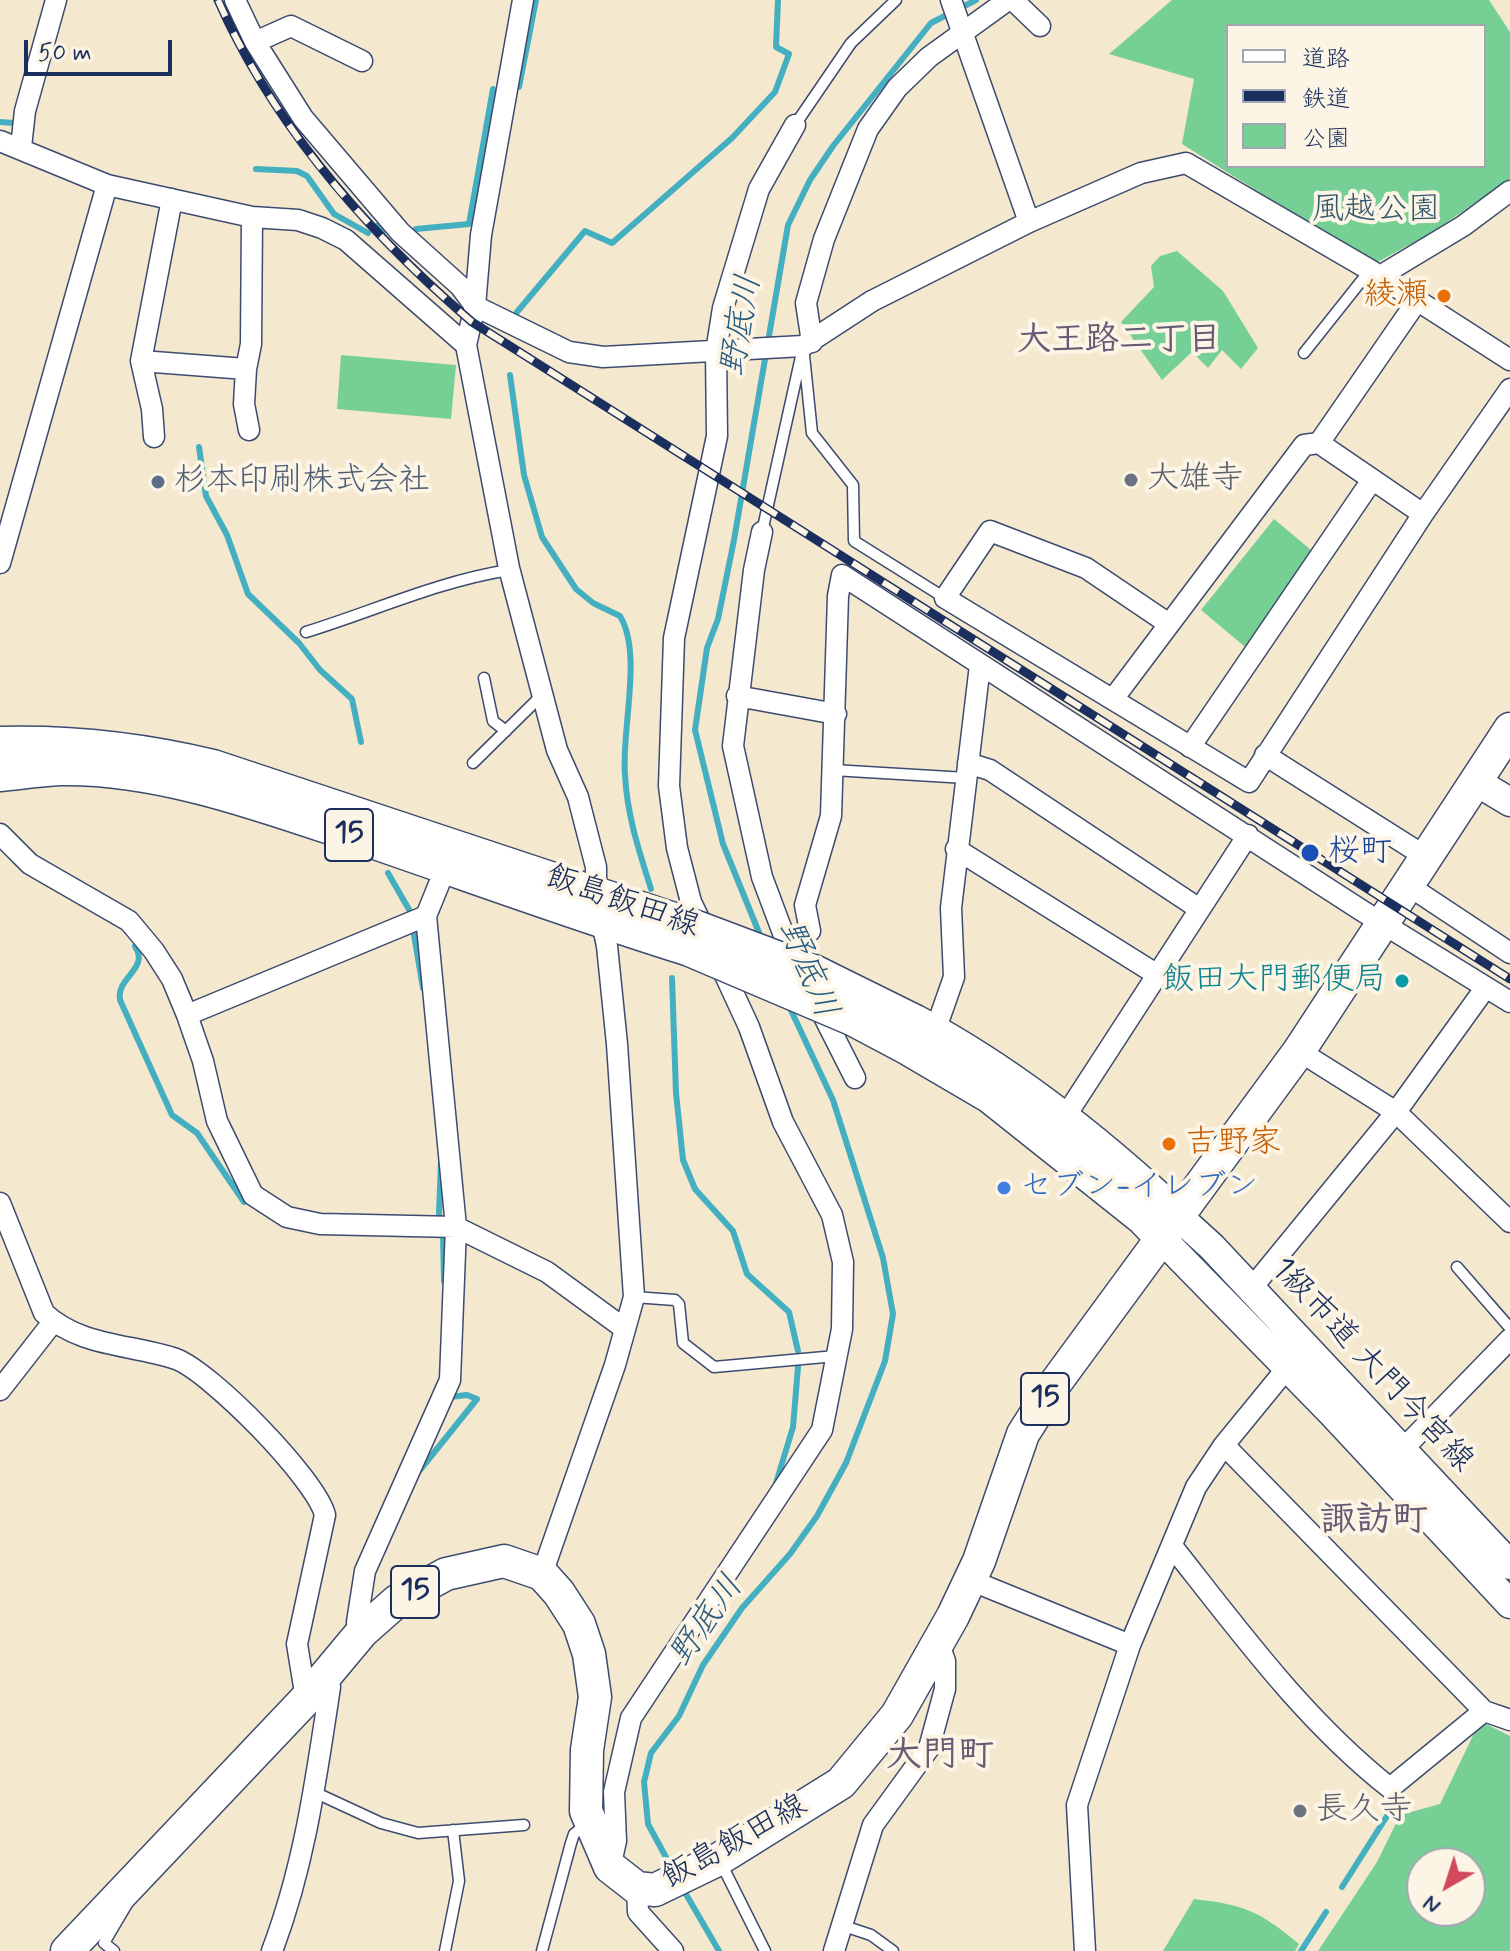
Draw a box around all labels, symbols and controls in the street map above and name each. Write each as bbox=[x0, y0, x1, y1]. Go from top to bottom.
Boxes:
scale bar bbox=[28, 24, 176, 74]
legend bbox=[1226, 24, 1486, 168]
text: 50 m bbox=[38, 38, 92, 69]
text: 道路 bbox=[1302, 44, 1350, 75]
text: 鉄道 bbox=[1302, 84, 1350, 115]
text: 公園 bbox=[1302, 124, 1350, 155]
park label: 風越公園 bbox=[1312, 192, 1440, 230]
water label: 野底川 bbox=[714, 272, 772, 380]
place label: 綾瀬 bbox=[1364, 277, 1428, 315]
marker: 綾瀬 bbox=[1435, 287, 1453, 305]
district label: 大王路二丁目 bbox=[1017, 322, 1221, 362]
place label: 大雄寺 bbox=[1147, 461, 1243, 499]
place label: 杉本印刷株式会社 bbox=[174, 463, 430, 501]
marker: 大雄寺 bbox=[1122, 471, 1140, 489]
marker: 杉本印刷株式会社 bbox=[149, 473, 167, 491]
road number: 15 bbox=[325, 809, 373, 861]
place label: 桜町 bbox=[1328, 834, 1392, 872]
marker: 桜町 bbox=[1299, 842, 1321, 864]
street label: 飯島飯田線 bbox=[540, 859, 704, 947]
water label: 野底川 bbox=[767, 915, 845, 1025]
place label: 飯田大門郵便局 bbox=[1162, 962, 1386, 1000]
marker: 飯田大門郵便局 bbox=[1393, 972, 1411, 990]
place label: 吉野家 bbox=[1185, 1125, 1281, 1163]
marker: 吉野家 bbox=[1160, 1135, 1178, 1153]
place label: セブン-イレブン bbox=[1020, 1169, 1258, 1207]
marker: セブン-イレブン bbox=[995, 1179, 1013, 1197]
street label: 1級市道 大門今宮線 bbox=[1262, 1251, 1480, 1481]
road number: 15 bbox=[1021, 1373, 1069, 1425]
district label: 諏訪町 bbox=[1320, 1500, 1428, 1544]
road number: 15 bbox=[391, 1566, 439, 1618]
water label: 野底川 bbox=[662, 1569, 754, 1675]
district label: 大門町 bbox=[886, 1735, 994, 1779]
street label: 飯島飯田線 bbox=[656, 1787, 814, 1899]
place label: 長久寺 bbox=[1316, 1792, 1412, 1830]
marker: 長久寺 bbox=[1291, 1802, 1309, 1820]
north arrow bbox=[1406, 1847, 1486, 1927]
text: N bbox=[1418, 1889, 1447, 1920]

